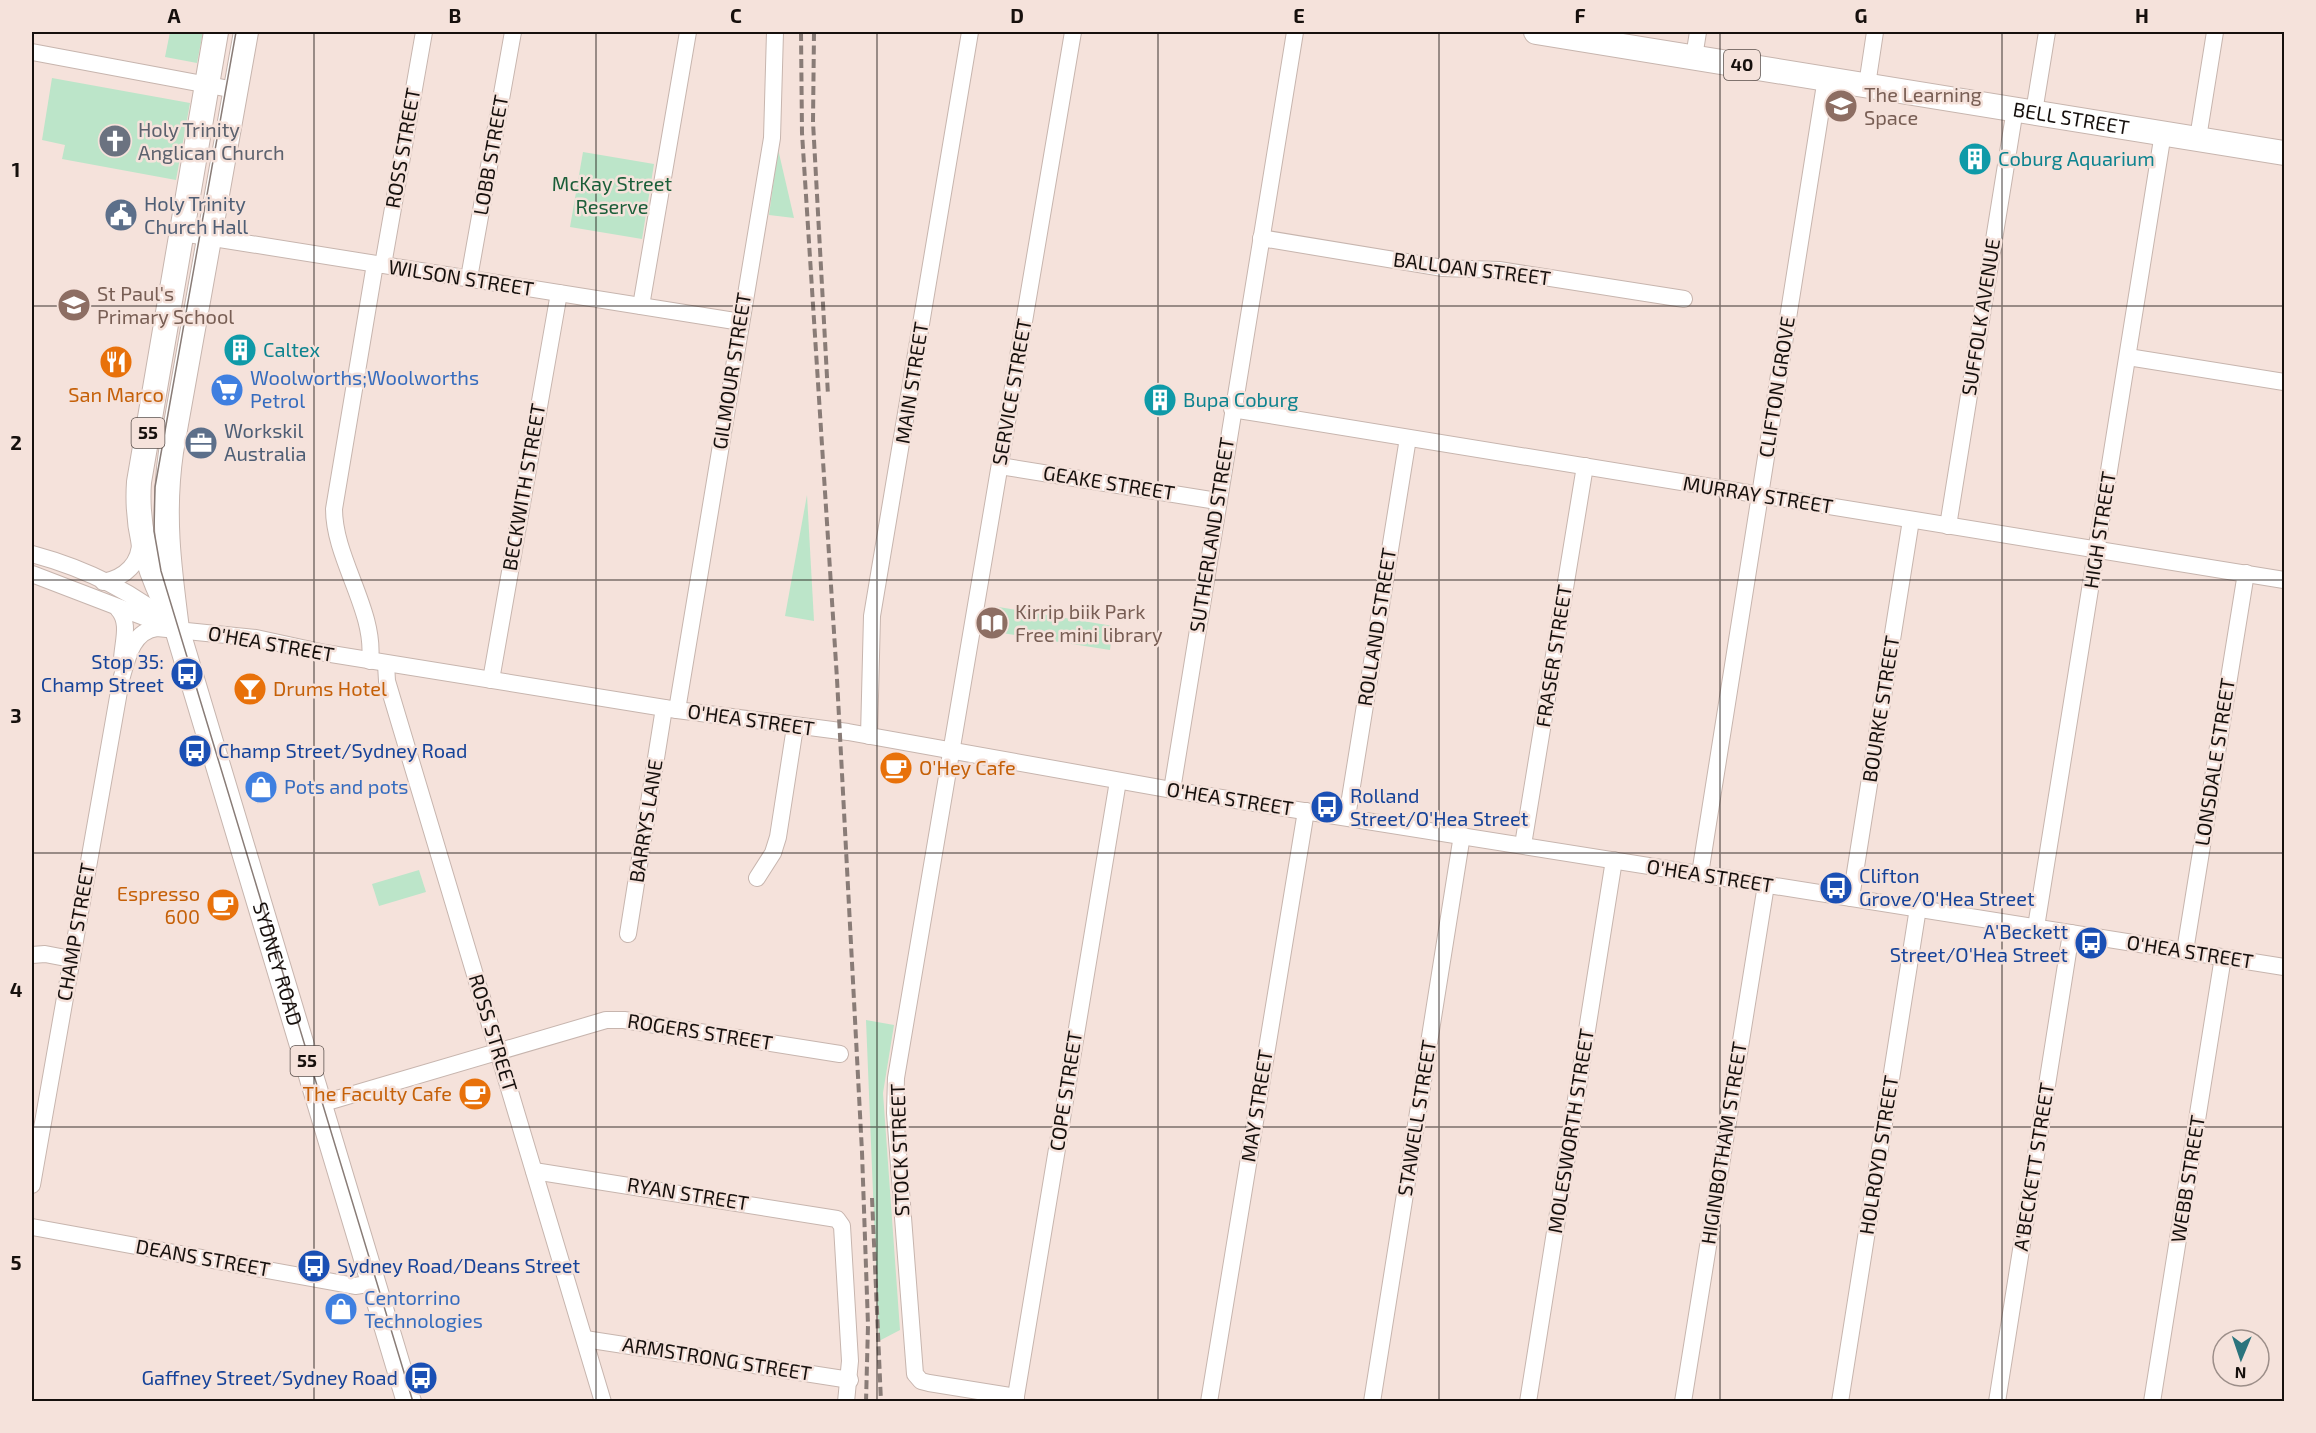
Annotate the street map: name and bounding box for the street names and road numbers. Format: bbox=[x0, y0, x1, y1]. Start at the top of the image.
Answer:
road number: 40 bbox=[1724, 50, 1760, 80]
street label: ROSS STREET bbox=[380, 85, 424, 210]
street label: LOBB STREET bbox=[468, 92, 512, 217]
street label: BELL STREET bbox=[2011, 96, 2131, 139]
street label: SUFFOLK AVENUE bbox=[1956, 236, 2004, 397]
street label: BALLOAN STREET bbox=[1392, 246, 1553, 290]
street label: WILSON STREET bbox=[387, 254, 536, 300]
street label: GILMOUR STREET bbox=[707, 290, 755, 451]
street label: CLIFTON GROVE bbox=[1753, 315, 1799, 459]
street label: SERVICE STREET bbox=[986, 316, 1036, 467]
street label: MAIN STREET bbox=[890, 320, 933, 445]
street label: BECKWITH STREET bbox=[496, 401, 550, 572]
road number: 55 bbox=[132, 418, 164, 448]
street label: SUTHERLAND STREET bbox=[1184, 435, 1238, 634]
street label: GEAKE STREET bbox=[1042, 460, 1177, 504]
street label: HIGH STREET bbox=[2078, 469, 2120, 590]
street label: MURRAY STREET bbox=[1681, 470, 1835, 518]
street label: ROLLAND STREET bbox=[1352, 546, 1400, 708]
street label: FRASER STREET bbox=[1530, 582, 1576, 729]
street label: O'HEA STREET bbox=[206, 620, 337, 666]
street label: BOURKE STREET bbox=[1857, 634, 1904, 784]
street label: LONSDALE STREET bbox=[2189, 676, 2239, 847]
street label: O'HEA STREET bbox=[686, 698, 816, 740]
street label: BARRYS LANE bbox=[623, 758, 667, 884]
street label: O'HEA STREET bbox=[1165, 776, 1295, 820]
street label: O'HEA STREET bbox=[1645, 853, 1775, 897]
street label: CHAMP STREET bbox=[51, 861, 99, 1003]
street label: SYDNEY ROAD bbox=[249, 899, 308, 1028]
street label: O'HEA STREET bbox=[2125, 929, 2255, 973]
street label: ROSS STREET bbox=[465, 971, 523, 1095]
street label: ROGERS STREET bbox=[626, 1008, 775, 1054]
street label: MOLESWORTH STREET bbox=[1542, 1027, 1598, 1235]
street label: COPE STREET bbox=[1044, 1029, 1086, 1153]
street label: STAWELL STREET bbox=[1392, 1038, 1440, 1198]
street label: HIGINBOTHAM STREET bbox=[1695, 1040, 1751, 1246]
road number: 55 bbox=[290, 1046, 324, 1076]
street label: MAY STREET bbox=[1235, 1048, 1277, 1164]
street label: HOLROYD STREET bbox=[1854, 1073, 1902, 1236]
street label: A'BECKETT STREET bbox=[2008, 1081, 2058, 1253]
street label: STOCK STREET bbox=[885, 1083, 913, 1217]
street label: WEBB STREET bbox=[2165, 1113, 2209, 1244]
street label: RYAN STREET bbox=[626, 1172, 751, 1215]
street label: DEANS STREET bbox=[134, 1233, 273, 1281]
street label: ARMSTRONG STREET bbox=[621, 1331, 814, 1385]

